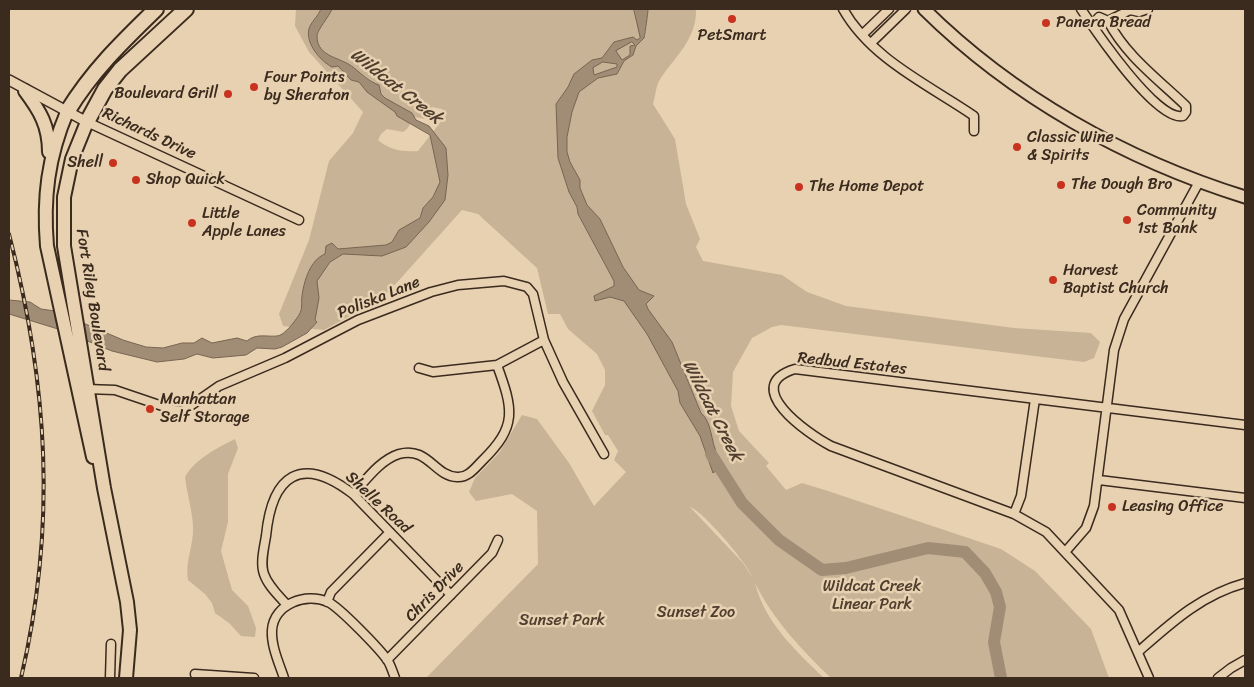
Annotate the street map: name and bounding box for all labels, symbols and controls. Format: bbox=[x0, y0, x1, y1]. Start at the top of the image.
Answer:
marker: PetSmart bbox=[726, 13, 738, 25]
place label: Panera Bread bbox=[1056, 13, 1151, 33]
marker: Panera Bread bbox=[1040, 17, 1052, 29]
place label: PetSmart bbox=[698, 26, 766, 46]
water label: Wildcat Creek bbox=[346, 44, 446, 130]
place label: Four Points by Sheraton bbox=[264, 68, 349, 106]
marker: Four Points by Sheraton bbox=[248, 81, 260, 93]
place label: Boulevard Grill bbox=[114, 84, 218, 104]
marker: Boulevard Grill bbox=[222, 88, 234, 100]
street label: Richards Drive bbox=[99, 104, 199, 164]
place label: Classic Wine & Spirits bbox=[1027, 128, 1114, 166]
marker: Classic Wine & Spirits bbox=[1011, 141, 1023, 153]
place label: Shell bbox=[67, 153, 103, 173]
marker: Shell bbox=[107, 157, 119, 169]
place label: Shop Quick bbox=[146, 170, 225, 190]
marker: Shop Quick bbox=[130, 174, 142, 186]
place label: The Dough Bro bbox=[1071, 175, 1172, 195]
place label: The Home Depot bbox=[809, 177, 924, 197]
marker: The Dough Bro bbox=[1055, 179, 1067, 191]
marker: The Home Depot bbox=[793, 181, 805, 193]
place label: Community 1st Bank bbox=[1137, 201, 1217, 239]
place label: Little Apple Lanes bbox=[202, 204, 286, 242]
marker: Community 1st Bank bbox=[1121, 214, 1133, 226]
marker: Little Apple Lanes bbox=[186, 217, 198, 229]
street label: Fort Riley Boulevard bbox=[71, 228, 113, 372]
place label: Harvest Baptist Church bbox=[1063, 261, 1169, 299]
street label: Poliska Lane bbox=[335, 273, 423, 323]
marker: Harvest Baptist Church bbox=[1047, 274, 1059, 286]
street label: Redbud Estates bbox=[797, 349, 907, 379]
water label: Wildcat Creek bbox=[677, 357, 747, 465]
place label: Manhattan Self Storage bbox=[160, 390, 249, 428]
marker: Manhattan Self Storage bbox=[144, 403, 156, 415]
street label: Shelle Road bbox=[341, 468, 415, 538]
place label: Leasing Office bbox=[1122, 497, 1223, 517]
marker: Leasing Office bbox=[1106, 501, 1118, 513]
street label: Chris Drive bbox=[402, 558, 468, 626]
park label: Wildcat Creek Linear Park bbox=[823, 577, 921, 615]
park label: Sunset Zoo bbox=[657, 603, 735, 623]
park label: Sunset Park bbox=[519, 611, 605, 631]

